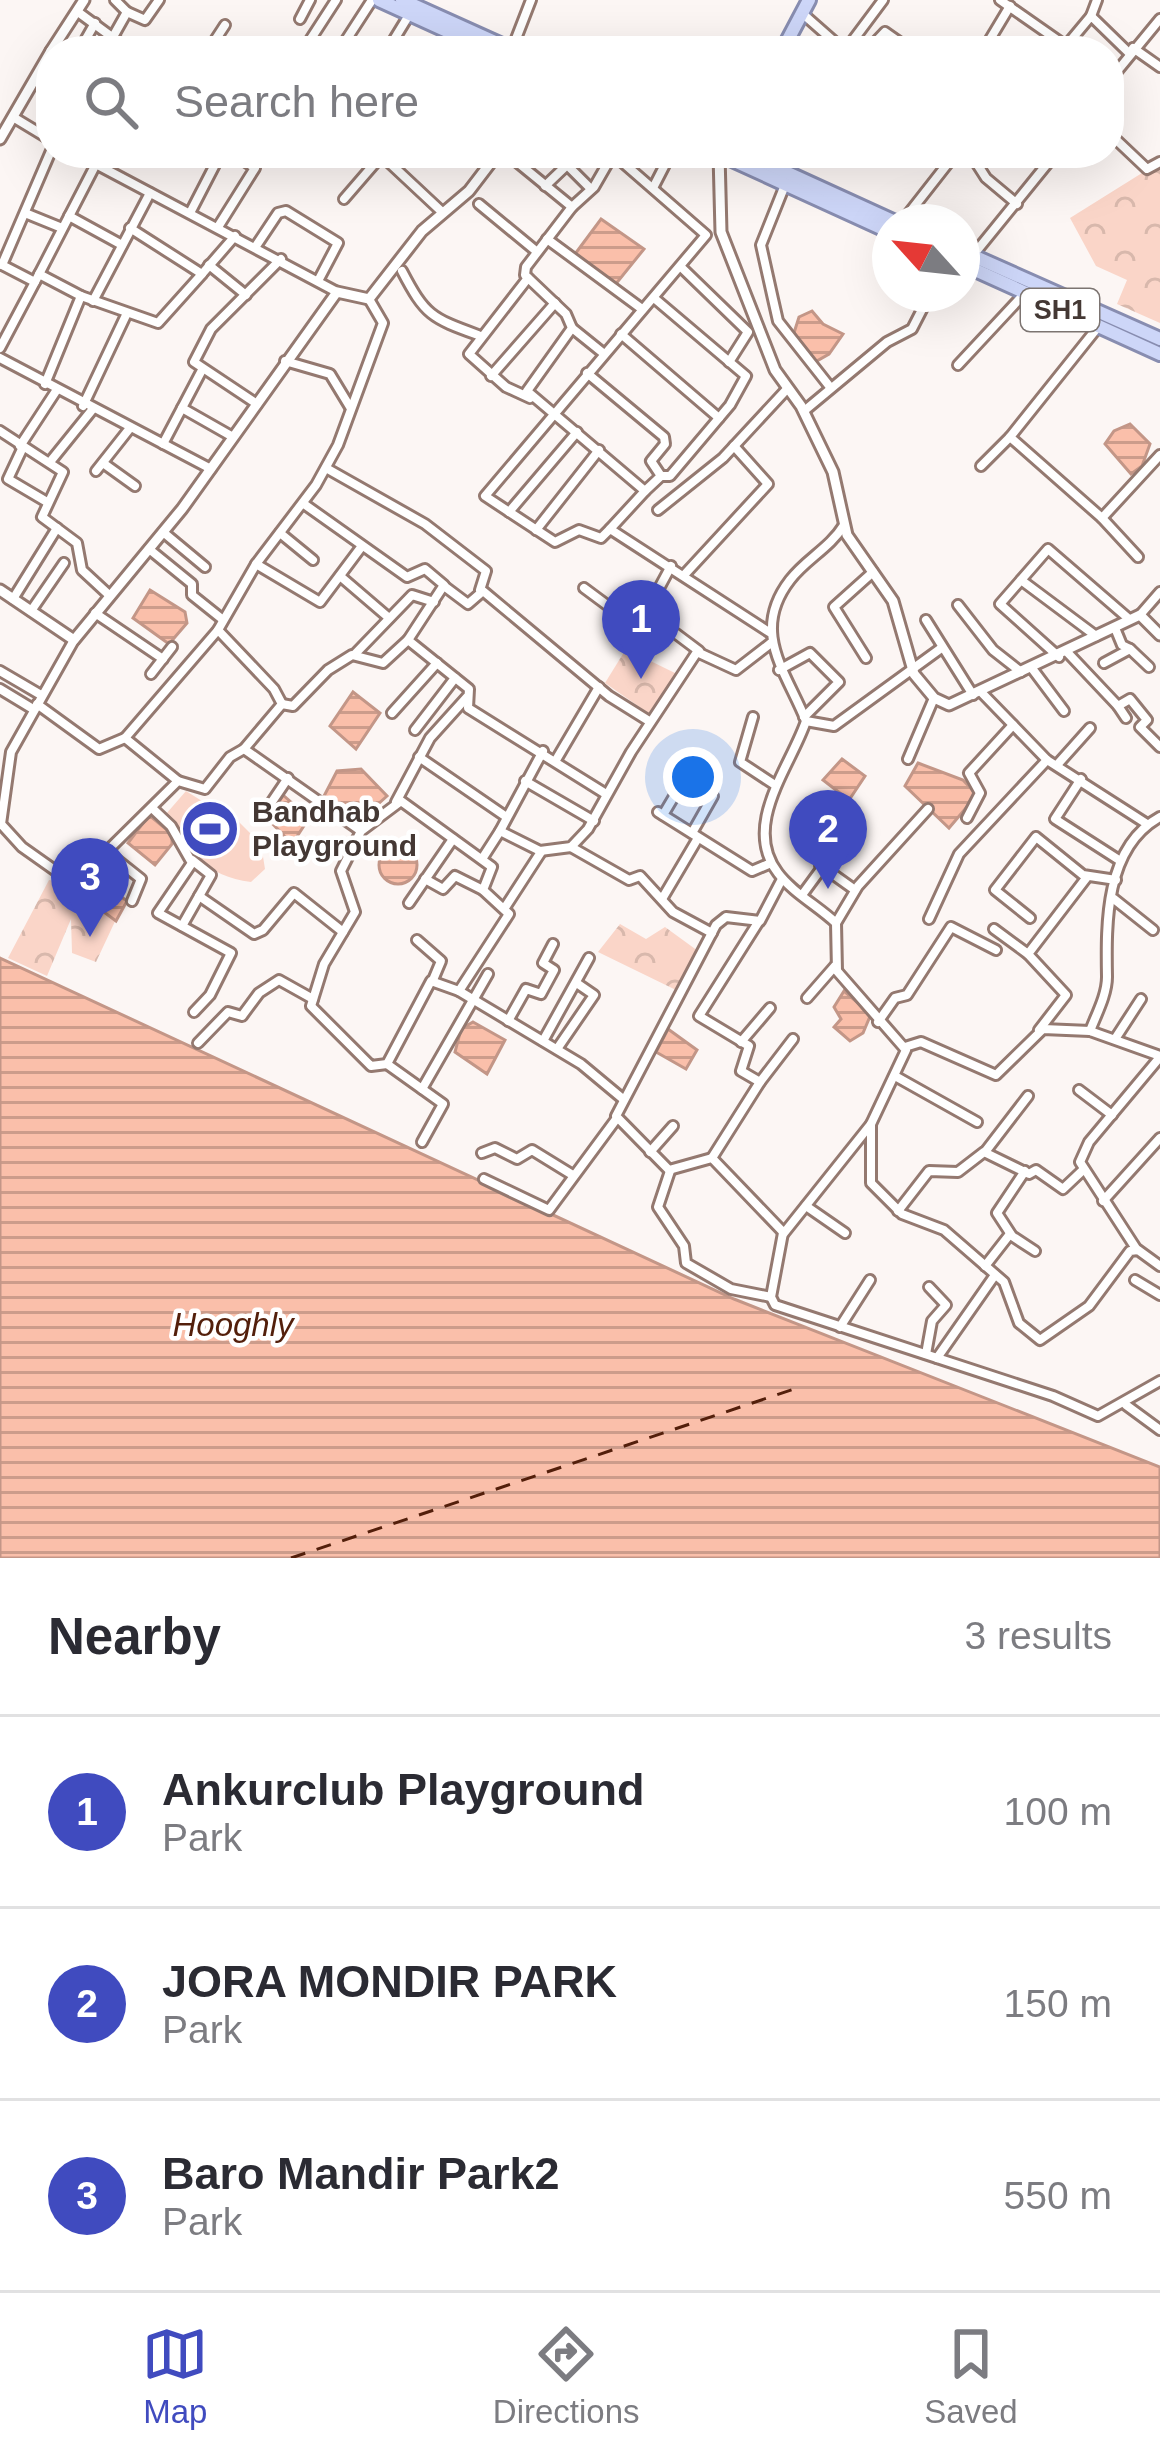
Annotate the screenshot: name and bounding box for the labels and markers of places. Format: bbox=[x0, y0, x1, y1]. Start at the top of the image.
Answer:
pin: 1 bbox=[602, 580, 680, 679]
pin: 2 bbox=[789, 790, 867, 889]
place label: Bandhab Playground bbox=[252, 795, 417, 862]
sports icon: Bandhab Playground bbox=[179, 798, 241, 860]
pin: 3 bbox=[51, 838, 129, 937]

